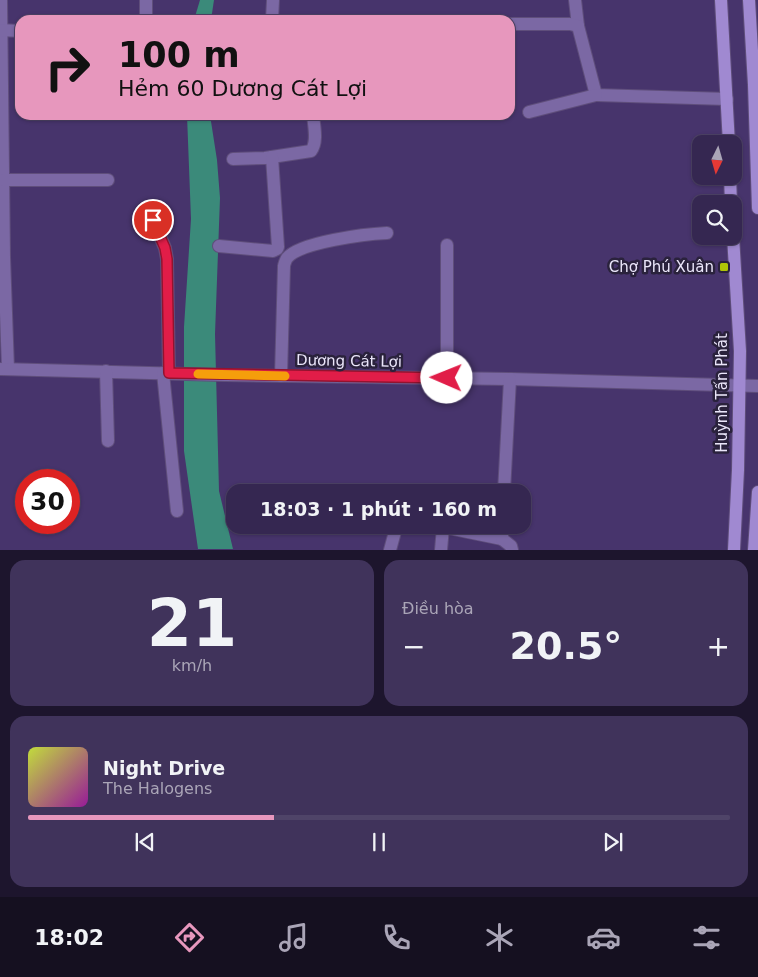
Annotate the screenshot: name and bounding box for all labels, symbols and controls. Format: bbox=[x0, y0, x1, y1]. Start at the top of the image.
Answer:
icon: right bbox=[35, 35, 100, 100]
text: 100 m bbox=[118, 35, 240, 75]
text: Hẻm 60 Dương Cát Lợi bbox=[118, 76, 367, 101]
north arrow bbox=[692, 135, 742, 185]
map controls bbox=[692, 135, 742, 245]
button: search bbox=[692, 195, 742, 245]
pin bbox=[132, 199, 174, 241]
icon: arrive bbox=[139, 206, 167, 234]
place label: Chợ Phú Xuân bbox=[609, 258, 714, 276]
marker: Chợ Phú Xuân bbox=[718, 261, 730, 273]
street label: Huỳnh Tấn Phát bbox=[713, 333, 731, 453]
street label: Dương Cát Lợi bbox=[296, 351, 402, 371]
position arrow bbox=[420, 351, 472, 403]
speed limit sign: 30 bbox=[15, 469, 80, 534]
text: 18:03 · 1 phút · 160 m bbox=[260, 498, 497, 520]
text: 21 bbox=[147, 586, 237, 661]
text: Điều hòa bbox=[402, 599, 474, 618]
text: 20.5° bbox=[510, 624, 622, 668]
text: − bbox=[402, 630, 425, 663]
text: + bbox=[707, 630, 730, 663]
text: km/h bbox=[172, 656, 212, 675]
text: Night Drive bbox=[103, 757, 225, 779]
text: The Halogens bbox=[103, 779, 212, 798]
icon: previous bbox=[131, 828, 159, 856]
icon: pause bbox=[365, 828, 393, 856]
icon: next bbox=[599, 828, 627, 856]
icon: directions bbox=[172, 920, 207, 955]
icon: music bbox=[276, 920, 311, 955]
icon: phone bbox=[379, 920, 414, 955]
icon: climate bbox=[482, 920, 517, 955]
icon: car bbox=[586, 920, 621, 955]
icon: filters bbox=[689, 920, 724, 955]
text: 18:02 bbox=[34, 925, 104, 950]

